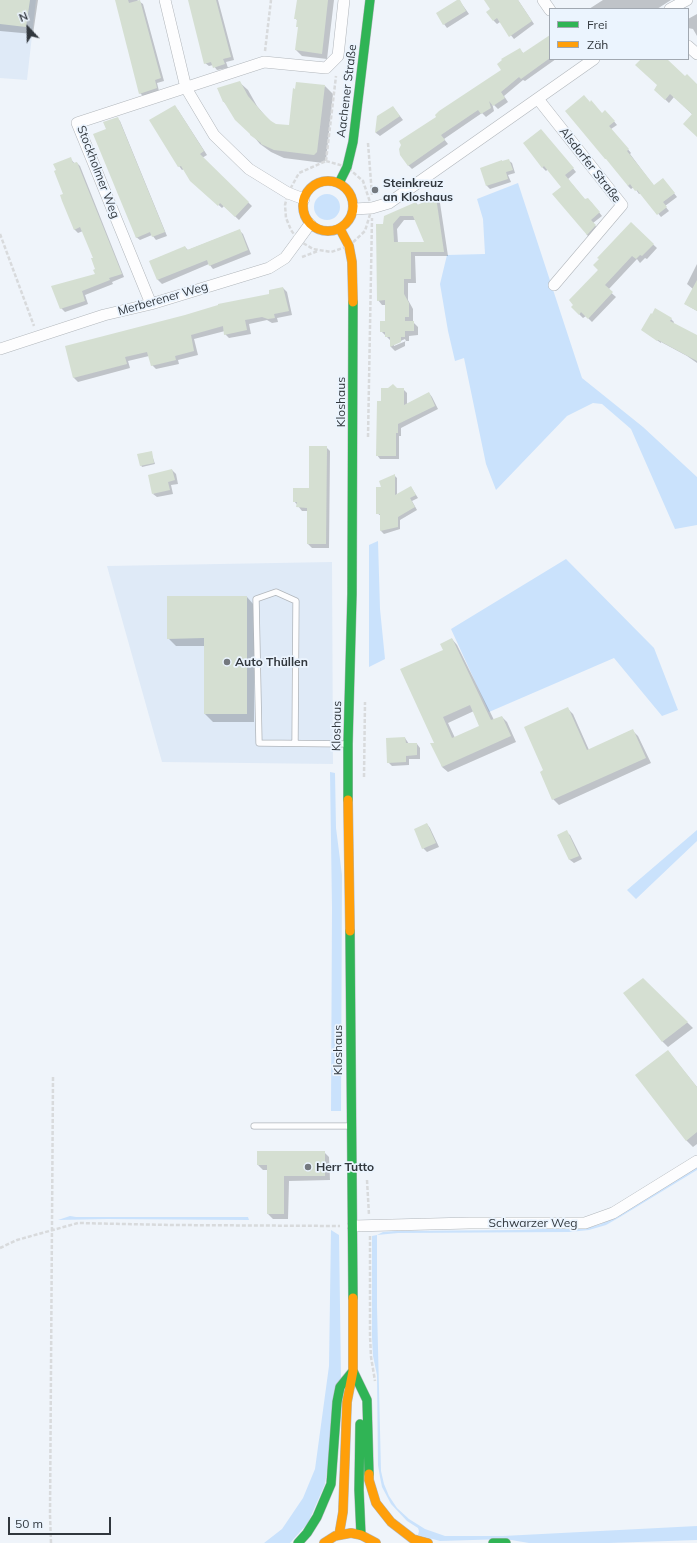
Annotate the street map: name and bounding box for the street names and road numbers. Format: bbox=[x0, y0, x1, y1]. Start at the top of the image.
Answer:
street label: Aachener Straße bbox=[334, 44, 360, 138]
street label: Stockholmer Weg bbox=[74, 124, 122, 220]
street label: Alsdorfer Straße bbox=[556, 124, 624, 206]
street label: Merberener Weg bbox=[116, 279, 210, 319]
street label: Kloshaus bbox=[334, 377, 348, 427]
street label: Kloshaus bbox=[329, 701, 345, 751]
street label: Kloshaus bbox=[331, 1025, 345, 1075]
street label: Schwarzer Weg bbox=[489, 1216, 577, 1230]

